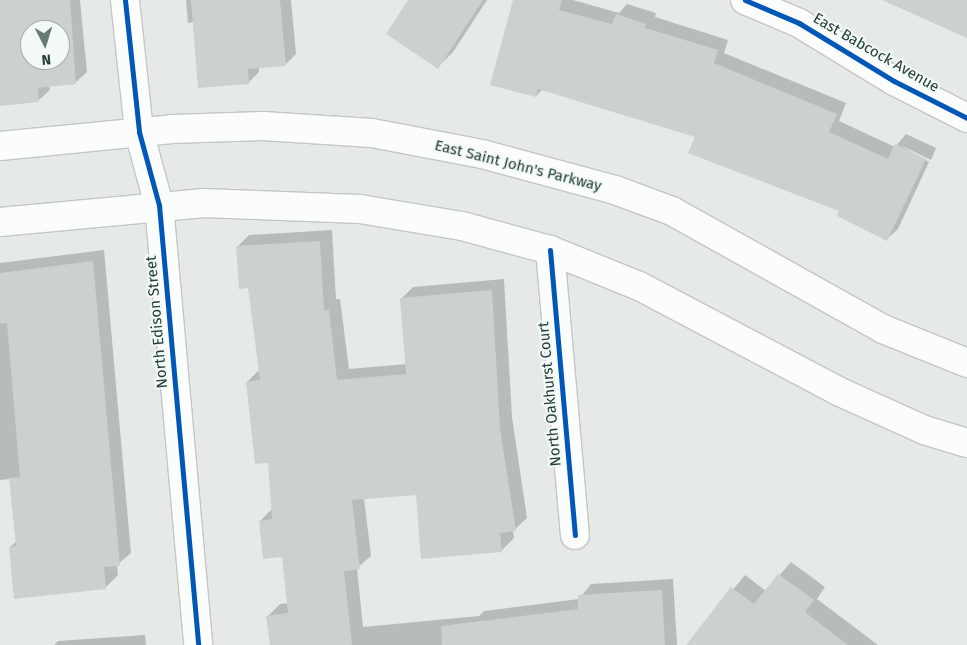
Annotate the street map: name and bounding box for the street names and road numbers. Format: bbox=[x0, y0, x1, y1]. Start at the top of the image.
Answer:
street label: East Babcock Avenue bbox=[810, 10, 942, 96]
street label: East Saint John's Parkway bbox=[433, 137, 603, 195]
street label: North Edison Street bbox=[142, 255, 172, 389]
street label: North Oakhurst Court bbox=[535, 321, 565, 467]

